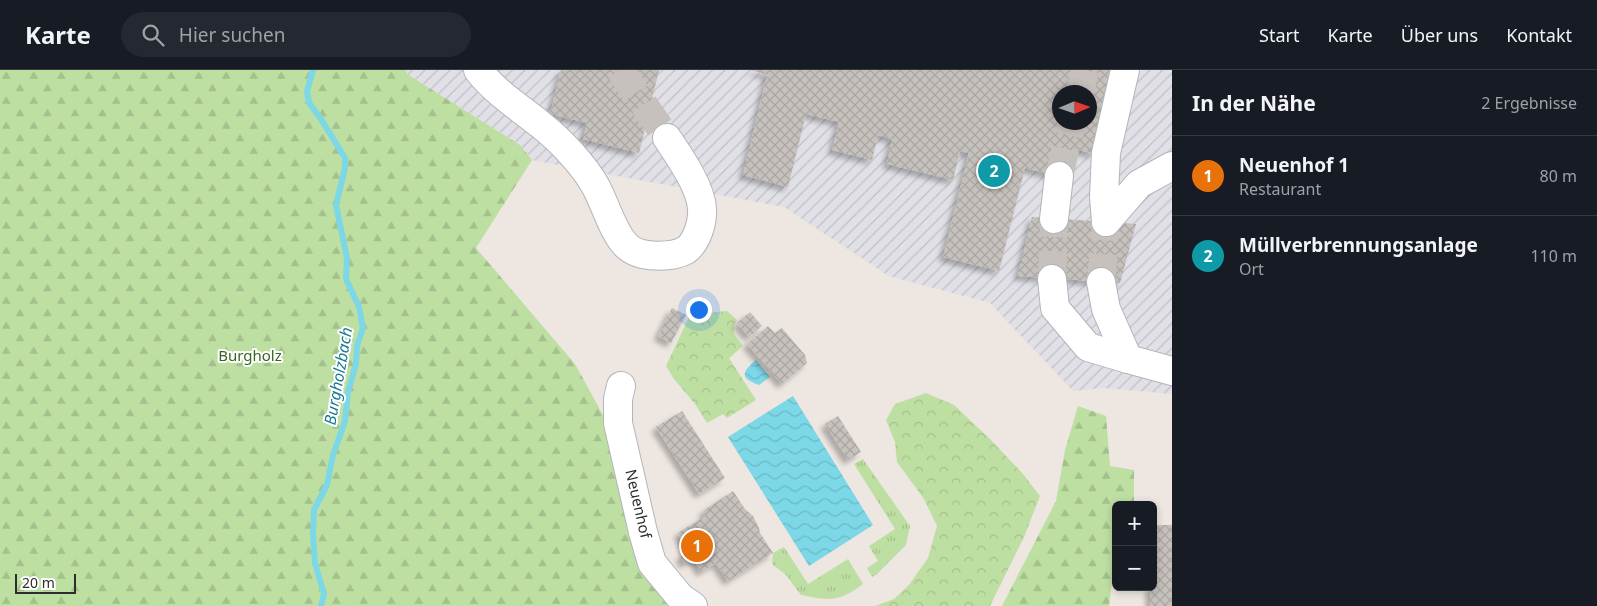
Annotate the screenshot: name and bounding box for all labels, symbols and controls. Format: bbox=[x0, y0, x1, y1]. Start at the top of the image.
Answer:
search box bbox=[121, 12, 471, 57]
text: Karte bbox=[25, 18, 91, 51]
icon: search bbox=[139, 21, 167, 49]
text: Hier suchen bbox=[179, 22, 285, 48]
text: Start bbox=[1259, 23, 1299, 47]
text: Karte bbox=[1327, 23, 1373, 47]
text: Über uns bbox=[1401, 23, 1478, 47]
text: Kontakt bbox=[1506, 23, 1572, 47]
north arrow bbox=[1052, 85, 1097, 130]
text: In der Nähe bbox=[1192, 89, 1316, 117]
text: 2 Ergebnisse bbox=[1481, 92, 1577, 114]
pin: 2 bbox=[978, 152, 1010, 190]
text: Neuenhof 1 bbox=[1239, 152, 1349, 178]
text: 1 bbox=[1203, 165, 1213, 187]
text: 80 m bbox=[1540, 165, 1577, 187]
text: Restaurant bbox=[1239, 178, 1321, 200]
text: Müllverbrennungsanlage bbox=[1239, 232, 1478, 258]
text: 2 bbox=[1203, 245, 1213, 267]
text: 110 m bbox=[1530, 245, 1577, 267]
text: Ort bbox=[1239, 258, 1264, 280]
your location bbox=[686, 297, 712, 323]
water label: Burgholzbach bbox=[319, 325, 357, 427]
park label: Burgholz bbox=[218, 345, 282, 365]
street label: Neuenhof bbox=[621, 467, 657, 541]
map controls bbox=[1112, 501, 1157, 591]
button: + bbox=[1112, 501, 1157, 546]
pin: 1 bbox=[681, 527, 713, 565]
button: − bbox=[1112, 546, 1157, 591]
scale bar bbox=[15, 571, 76, 594]
text: 20 m bbox=[22, 573, 55, 592]

